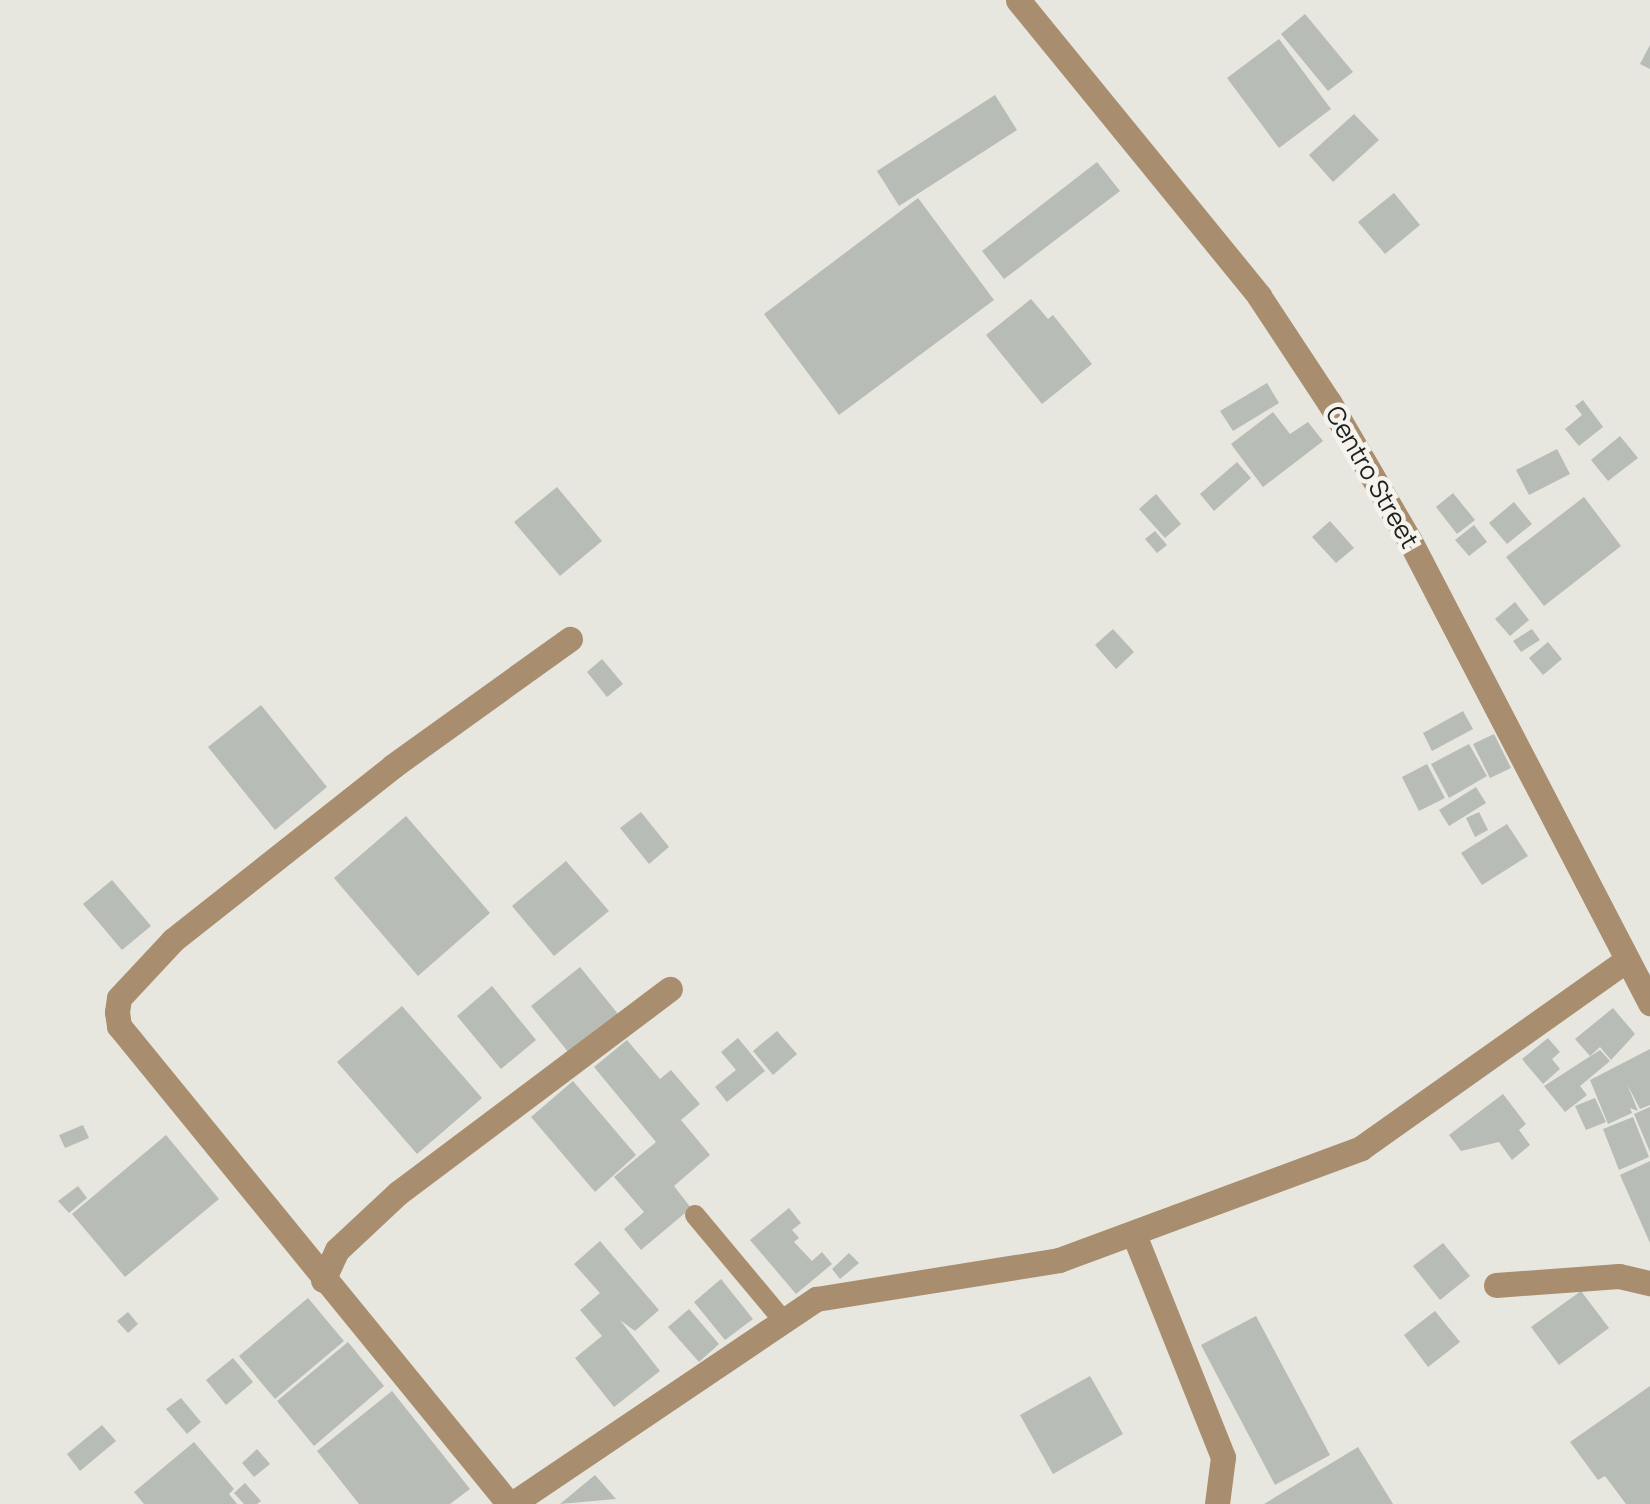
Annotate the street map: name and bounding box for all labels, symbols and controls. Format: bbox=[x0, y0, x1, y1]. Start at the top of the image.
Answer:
street label: Centro Street bbox=[1319, 401, 1425, 553]

